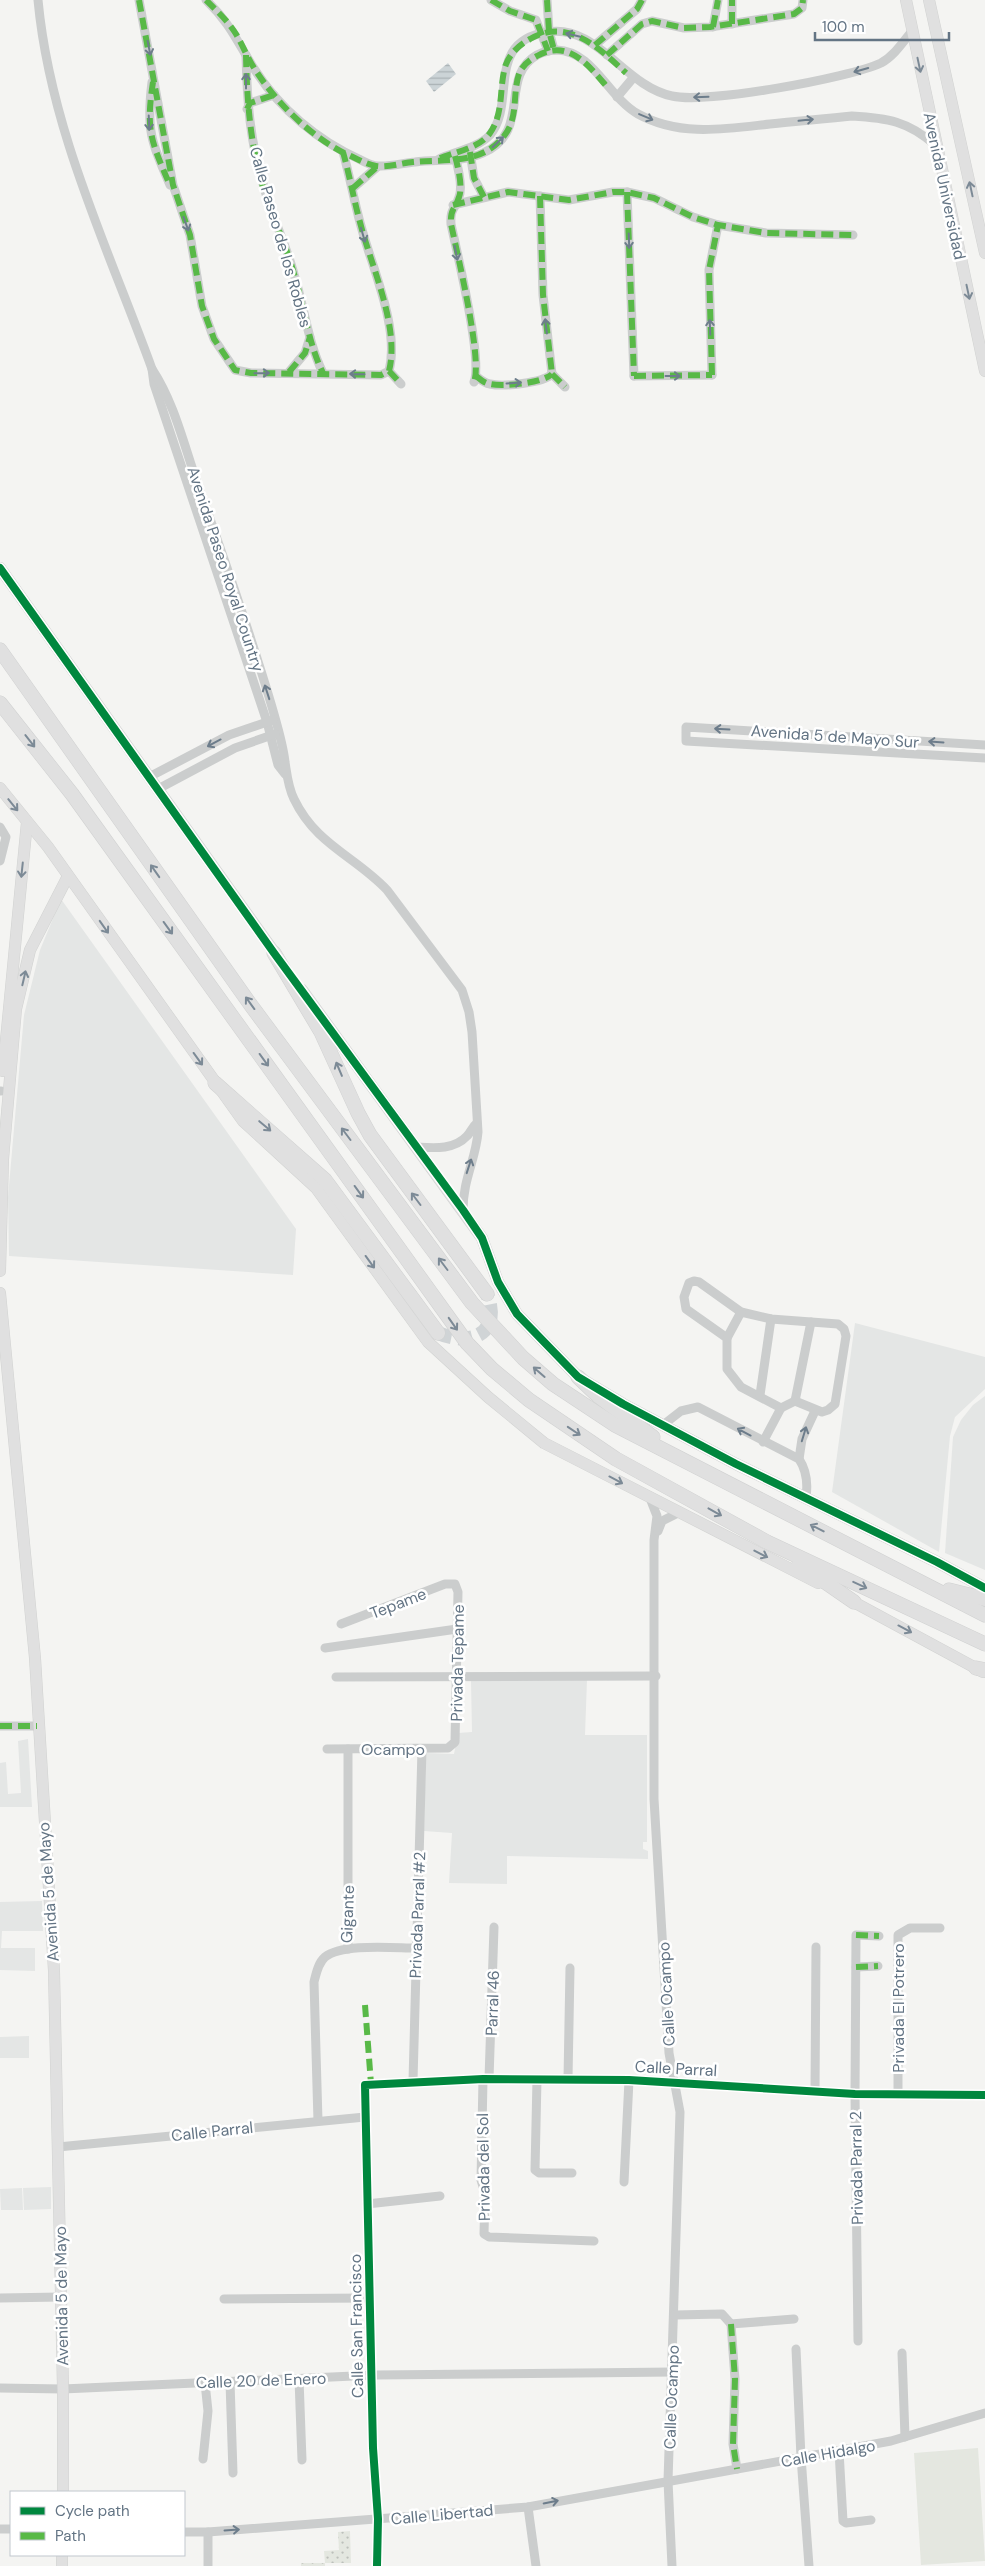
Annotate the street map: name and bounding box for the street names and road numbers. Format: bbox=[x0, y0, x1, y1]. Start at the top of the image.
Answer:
street label: Avenida Universidad bbox=[919, 110, 970, 262]
street label: Calle Paseo de los Robles bbox=[245, 144, 316, 330]
street label: Avenida Paseo Royal Country bbox=[182, 464, 269, 675]
street label: Avenida 5 de Mayo Sur bbox=[750, 720, 920, 753]
street label: Tepame bbox=[367, 1583, 429, 1624]
street label: Privada Tepame bbox=[446, 1604, 469, 1722]
street label: Ocampo bbox=[361, 1739, 425, 1760]
street label: Avenida 5 de Mayo bbox=[33, 1821, 64, 1962]
street label: Privada Parral #2 bbox=[405, 1851, 430, 1979]
street label: Gigante bbox=[336, 1885, 359, 1943]
street label: Calle Ocampo bbox=[653, 1941, 680, 2047]
street label: Privada El Potrero bbox=[888, 1943, 909, 2073]
street label: Parral 46 bbox=[481, 1970, 504, 2036]
street label: Calle Parral bbox=[634, 2056, 718, 2081]
street label: Privada Parral 2 bbox=[845, 2111, 868, 2225]
street label: Privada del Sol bbox=[472, 2113, 495, 2221]
street label: Calle Parral bbox=[170, 2117, 254, 2146]
street label: Avenida 5 de Mayo bbox=[50, 2226, 73, 2366]
street label: Calle San Francisco bbox=[345, 2254, 368, 2398]
street label: Calle Ocampo bbox=[659, 2344, 684, 2450]
street label: Calle 20 de Enero bbox=[195, 2368, 327, 2393]
street label: Calle Hidalgo bbox=[779, 2435, 877, 2472]
street label: Calle Libertad bbox=[390, 2500, 494, 2529]

